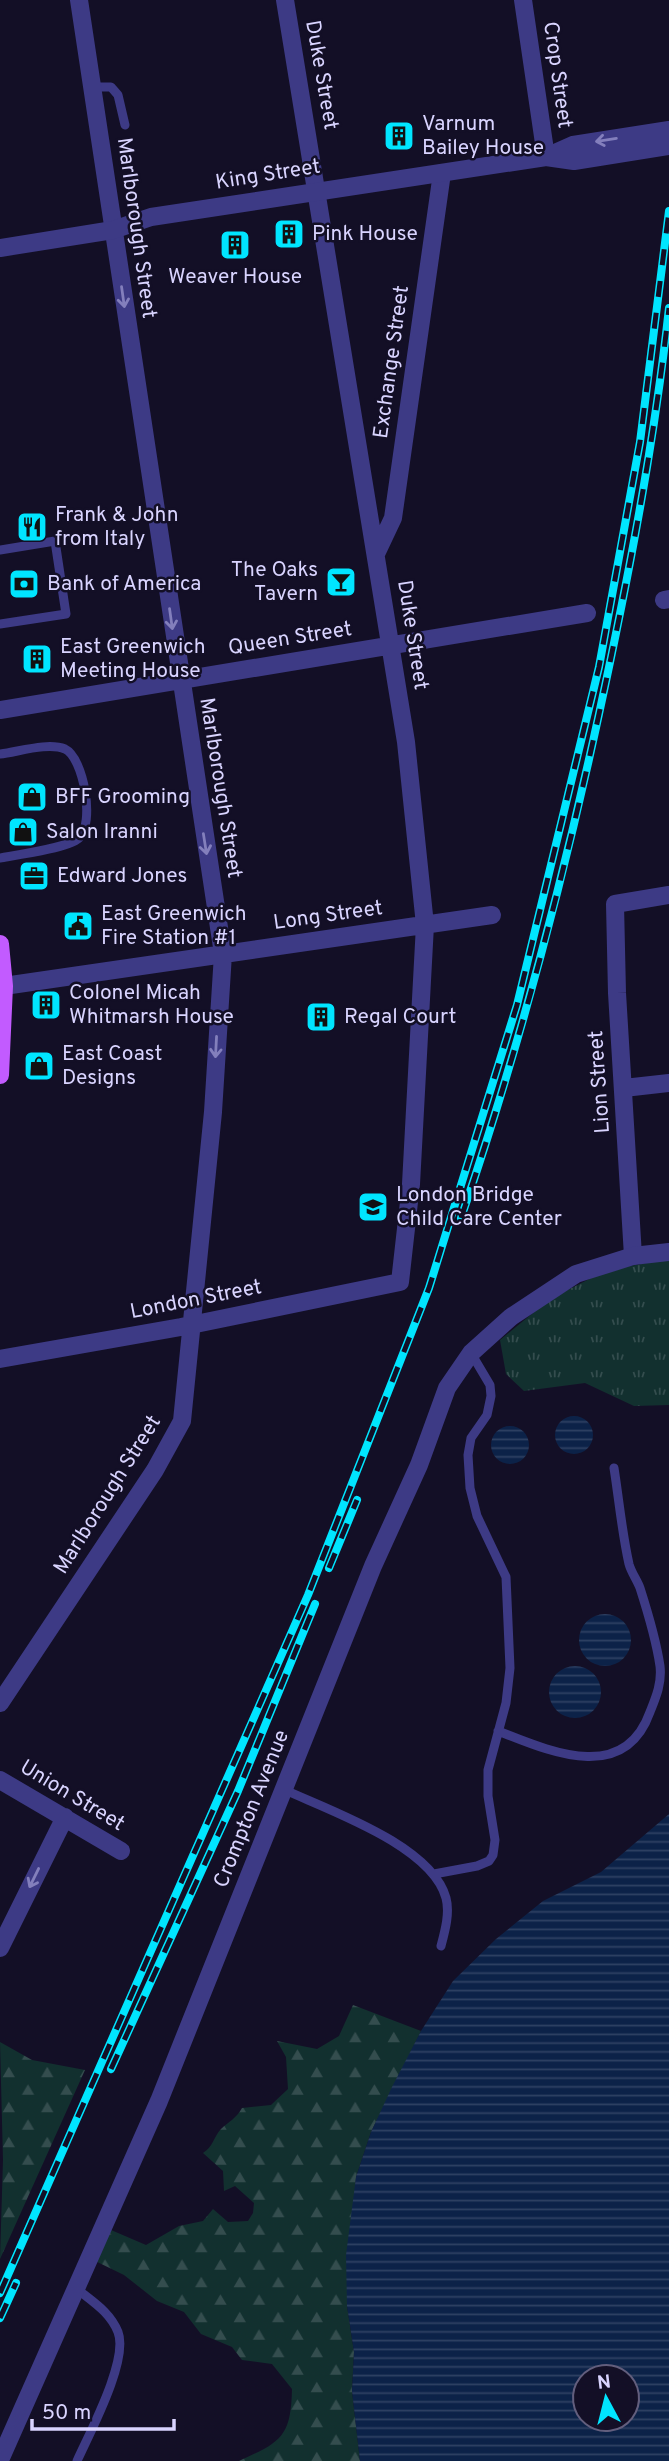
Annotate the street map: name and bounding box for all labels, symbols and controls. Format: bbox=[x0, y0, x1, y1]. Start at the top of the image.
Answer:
street label: Duke Street bbox=[298, 18, 344, 132]
street label: Crop Street bbox=[536, 20, 578, 130]
place label: Varnum Bailey House bbox=[422, 111, 544, 162]
building icon: Varnum Bailey House bbox=[382, 119, 416, 153]
one-way arrow bbox=[595, 134, 618, 147]
street label: Marlborough Street bbox=[110, 136, 162, 320]
street label: King Street bbox=[214, 153, 322, 197]
building icon: Pink House bbox=[272, 217, 306, 251]
place label: Pink House bbox=[312, 221, 418, 248]
building icon: Weaver House bbox=[218, 228, 252, 262]
place label: Weaver House bbox=[168, 264, 302, 291]
street label: Exchange Street bbox=[368, 284, 416, 440]
one-way arrow bbox=[117, 285, 130, 308]
place label: Frank & John from Italy bbox=[55, 502, 178, 553]
restaurant icon: Frank & John from Italy bbox=[15, 510, 49, 544]
place label: The Oaks Tavern bbox=[231, 557, 318, 608]
bar icon: The Oaks Tavern bbox=[324, 565, 358, 599]
bank icon: Bank of America bbox=[7, 567, 41, 601]
place label: Bank of America bbox=[47, 571, 201, 598]
street label: Duke Street bbox=[390, 578, 434, 692]
one-way arrow bbox=[164, 607, 177, 630]
street label: Queen Street bbox=[226, 616, 354, 662]
place label: East Greenwich Meeting House bbox=[60, 634, 206, 685]
building icon: East Greenwich Meeting House bbox=[20, 642, 54, 676]
street label: Marlborough Street bbox=[192, 696, 248, 880]
shop icon: BFF Grooming bbox=[15, 780, 49, 814]
place label: BFF Grooming bbox=[55, 784, 190, 811]
shop icon: Salon Iranni bbox=[6, 815, 40, 849]
place label: Salon Iranni bbox=[46, 819, 158, 846]
one-way arrow bbox=[199, 832, 212, 855]
office icon: Edward Jones bbox=[17, 859, 51, 893]
place label: Edward Jones bbox=[57, 863, 187, 890]
street label: Long Street bbox=[272, 895, 384, 937]
place label: East Greenwich Fire Station #1 bbox=[101, 901, 247, 952]
public building icon: East Greenwich Fire Station #1 bbox=[61, 909, 95, 943]
place label: Colonel Micah Whitmarsh House bbox=[69, 980, 234, 1031]
building icon: Colonel Micah Whitmarsh House bbox=[29, 988, 63, 1022]
building icon: Regal Court bbox=[304, 1000, 338, 1034]
place label: Regal Court bbox=[344, 1004, 456, 1031]
street label: Lion Street bbox=[583, 1030, 617, 1134]
one-way arrow bbox=[210, 1035, 223, 1058]
place label: East Coast Designs bbox=[62, 1041, 162, 1092]
shop icon: East Coast Designs bbox=[22, 1049, 56, 1083]
place label: London Bridge Child Care Center bbox=[396, 1182, 562, 1233]
school or university icon: London Bridge Child Care Center bbox=[356, 1190, 390, 1224]
street label: London Street bbox=[128, 1274, 264, 1326]
street label: Marlborough Street bbox=[48, 1411, 168, 1579]
street label: Crompton Avenue bbox=[208, 1726, 296, 1892]
street label: Union Street bbox=[15, 1754, 129, 1838]
one-way arrow bbox=[27, 1867, 40, 1888]
north arrow bbox=[571, 2363, 641, 2433]
text: N bbox=[596, 2370, 612, 2396]
scale bar bbox=[32, 2388, 173, 2432]
text: 50 m bbox=[42, 2400, 91, 2427]

